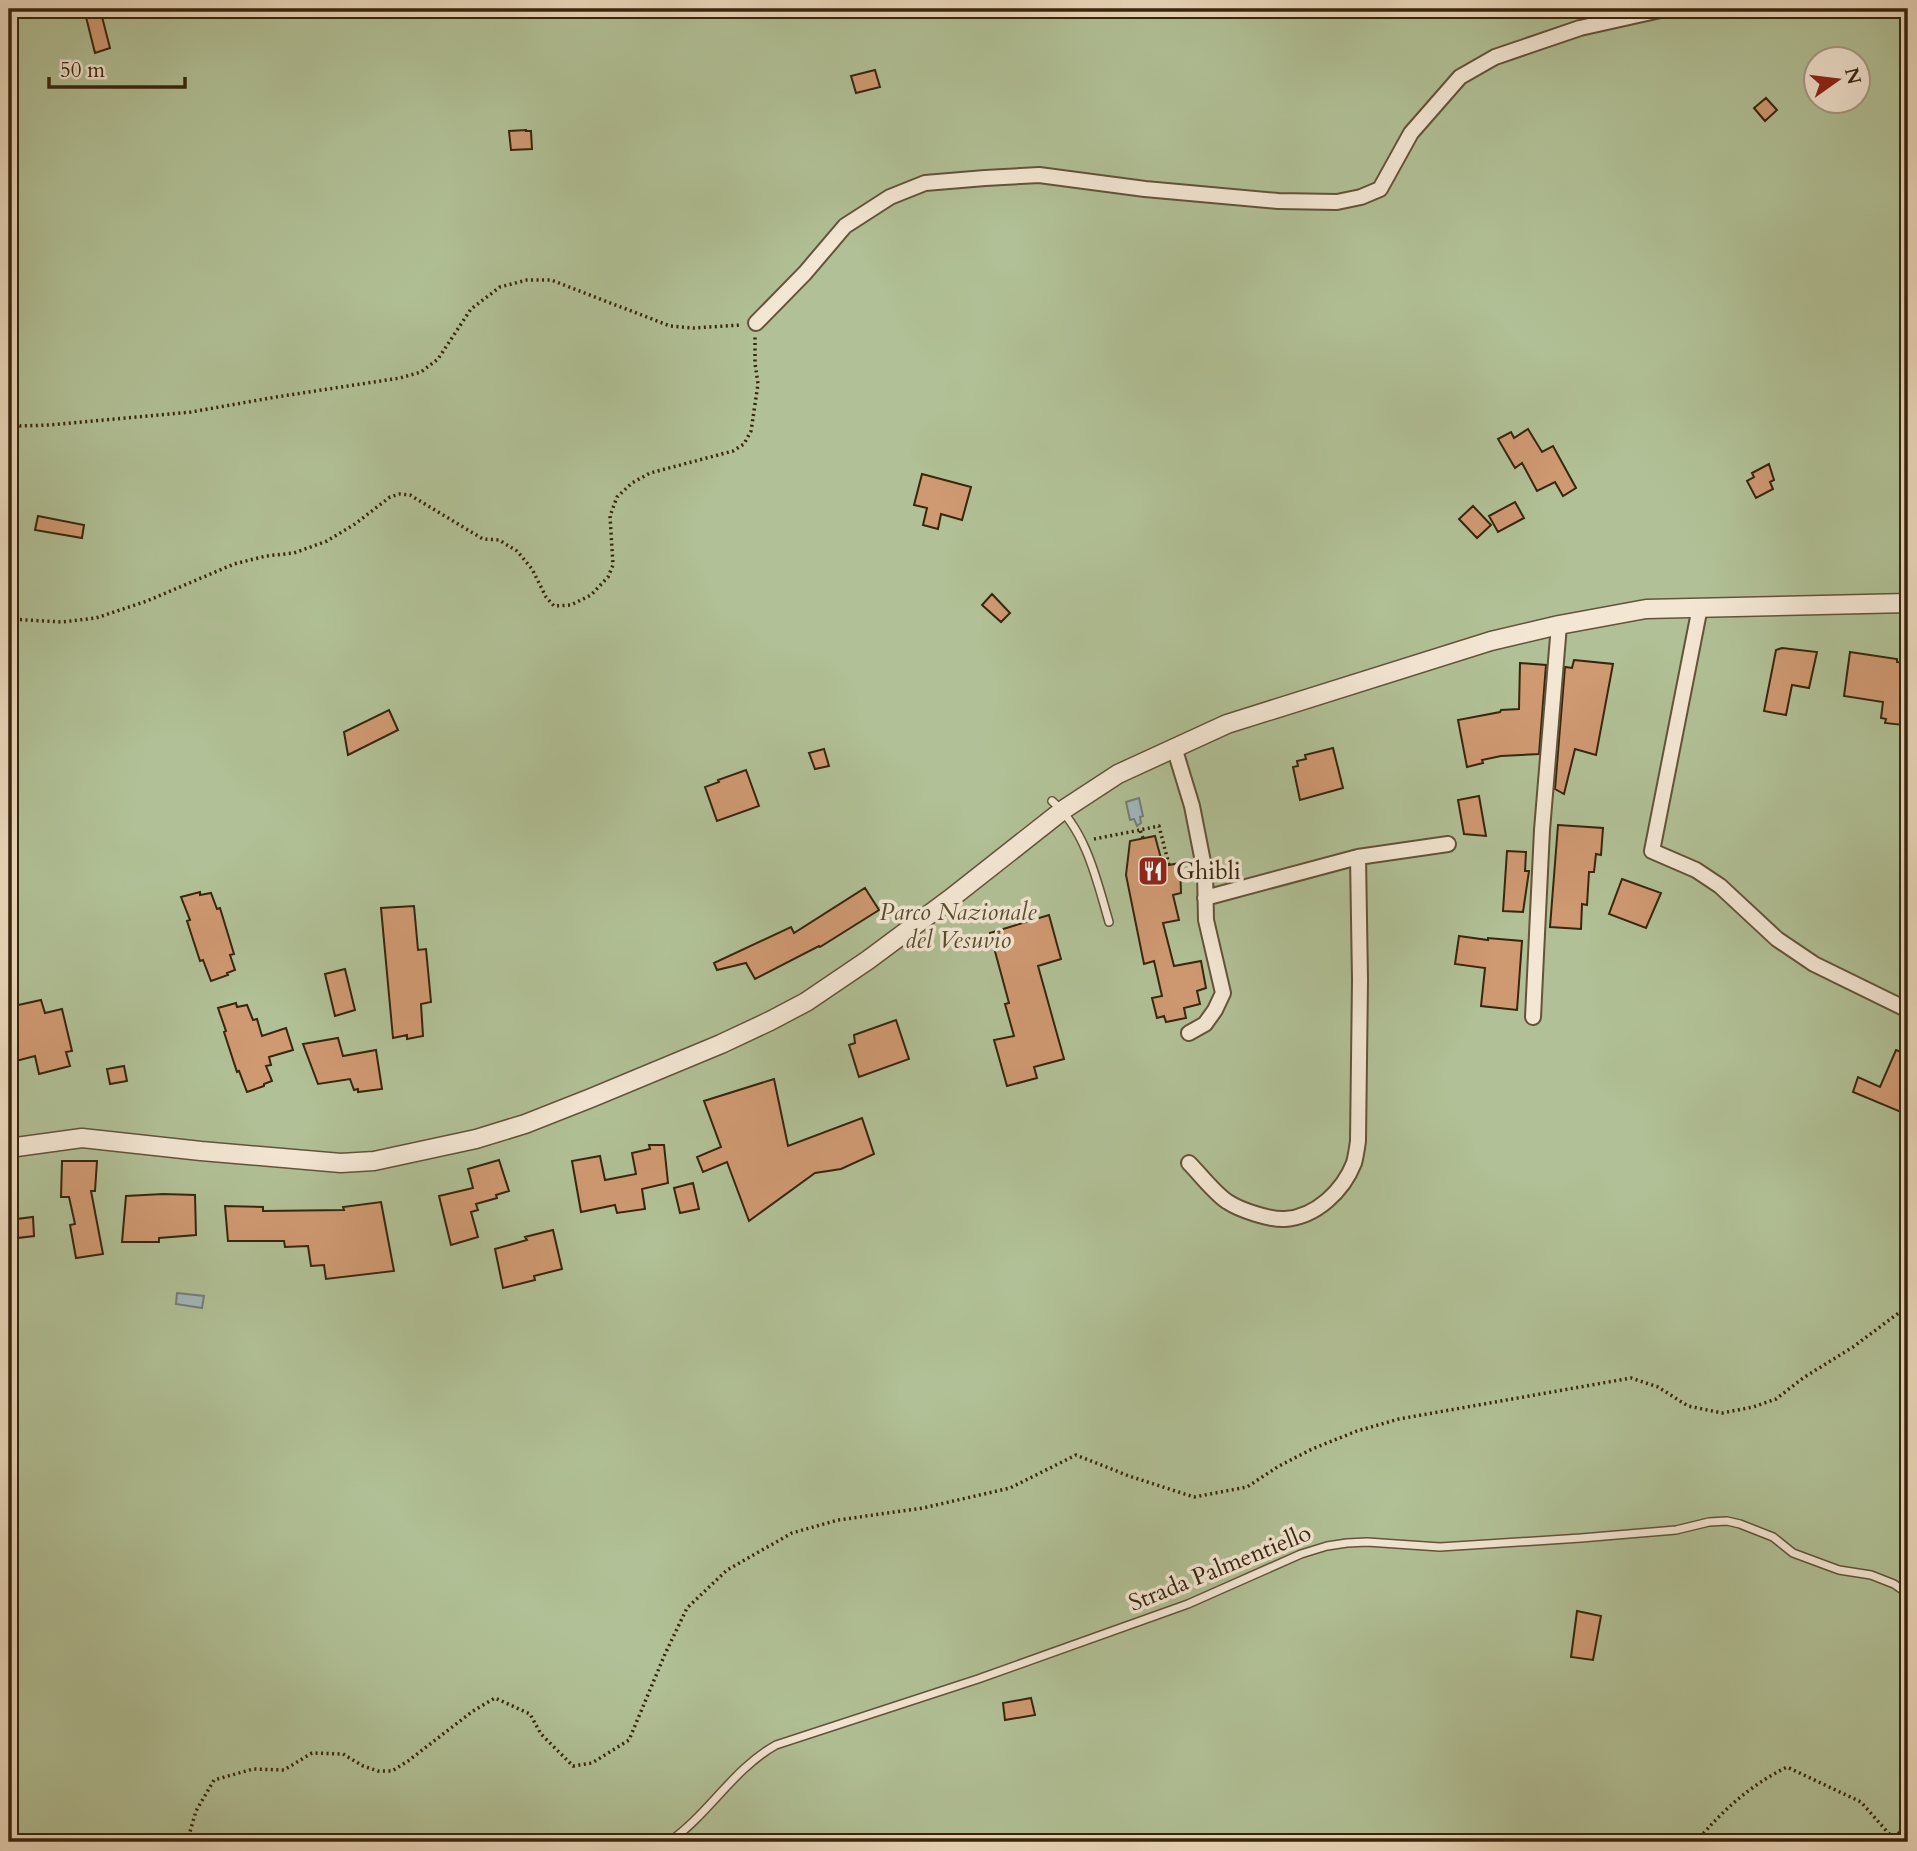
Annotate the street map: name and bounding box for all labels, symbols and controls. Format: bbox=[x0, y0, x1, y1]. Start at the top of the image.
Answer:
scale bar bbox=[49, 46, 186, 90]
north arrow bbox=[1801, 46, 1871, 116]
text: 50 m bbox=[60, 56, 105, 85]
text: N bbox=[1838, 65, 1867, 88]
restaurant icon: Ghibli bbox=[1136, 854, 1170, 888]
place label: Ghibli bbox=[1176, 855, 1241, 888]
park label: Parco Nazionale del Vesuvio bbox=[879, 896, 1037, 957]
street label: Strada Palmentiello bbox=[1124, 1516, 1316, 1620]

